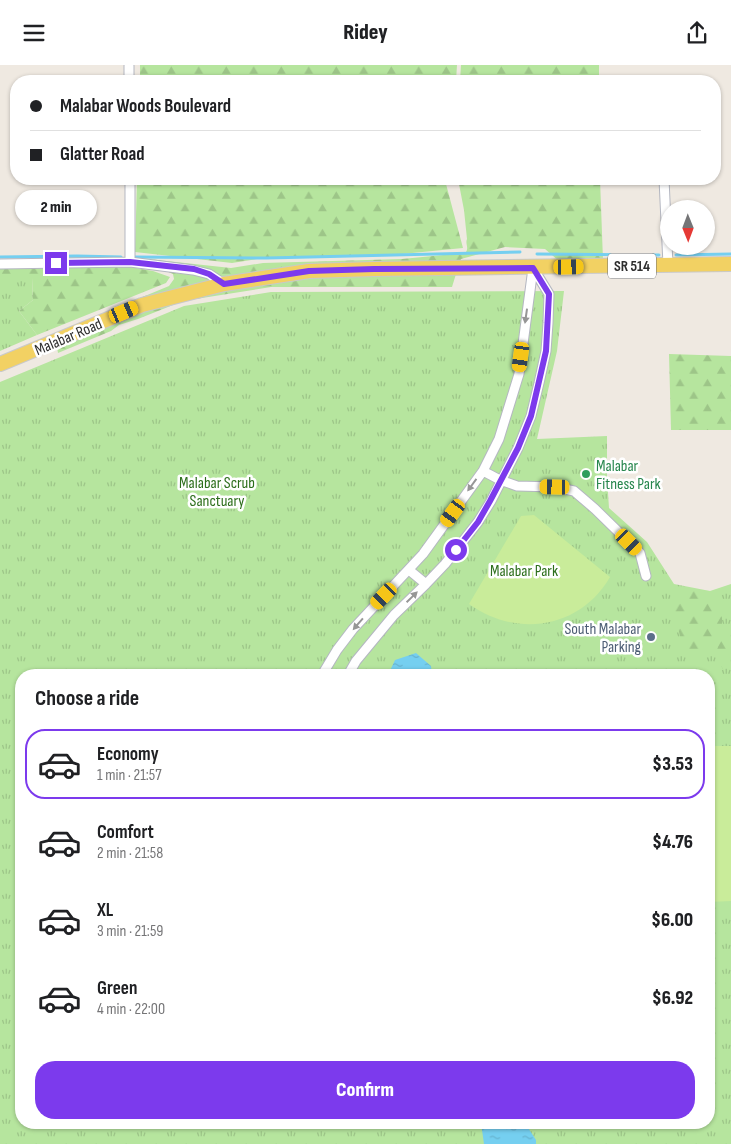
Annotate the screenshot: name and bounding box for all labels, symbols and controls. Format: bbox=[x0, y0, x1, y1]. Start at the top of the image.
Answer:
icon: menu bbox=[20, 19, 48, 47]
text: Ridey bbox=[343, 19, 388, 46]
icon: share bbox=[683, 19, 711, 47]
text: Malabar Woods Boulevard bbox=[60, 95, 231, 118]
text: Glatter Road bbox=[60, 143, 144, 166]
callout: 2 min bbox=[15, 191, 97, 225]
text: 2 min bbox=[40, 198, 72, 217]
north arrow bbox=[660, 200, 715, 255]
map controls bbox=[660, 200, 715, 255]
route end bbox=[45, 252, 67, 274]
road number: SR 514 bbox=[608, 253, 656, 279]
car bbox=[553, 259, 584, 275]
car bbox=[107, 299, 140, 325]
one-way arrow bbox=[522, 308, 530, 324]
street label: Malabar Road bbox=[32, 315, 105, 360]
car bbox=[511, 341, 530, 373]
place label: Malabar Fitness Park bbox=[596, 457, 661, 494]
marker: Malabar Fitness Park bbox=[580, 468, 592, 480]
park label: Malabar Scrub Sanctuary bbox=[179, 474, 255, 511]
one-way arrow bbox=[467, 478, 478, 491]
car bbox=[539, 479, 570, 495]
car bbox=[438, 496, 467, 530]
car bbox=[613, 526, 644, 558]
route start bbox=[445, 539, 467, 561]
park label: Malabar Park bbox=[490, 562, 558, 581]
car bbox=[368, 580, 399, 612]
one-way arrow bbox=[406, 591, 418, 603]
one-way arrow bbox=[353, 618, 364, 630]
place label: South Malabar Parking bbox=[564, 620, 641, 657]
marker: South Malabar Parking bbox=[645, 631, 657, 643]
text: Choose a ride bbox=[35, 685, 139, 712]
icon: car bbox=[37, 742, 82, 787]
text: Economy bbox=[97, 743, 159, 766]
text: $3.53 bbox=[652, 753, 693, 776]
text: 1 min · 21:57 bbox=[97, 766, 162, 785]
icon: car bbox=[37, 820, 82, 865]
text: Comfort bbox=[97, 821, 154, 844]
text: $4.76 bbox=[652, 831, 693, 854]
text: 2 min · 21:58 bbox=[97, 844, 163, 863]
icon: car bbox=[37, 898, 82, 943]
text: XL bbox=[97, 899, 113, 922]
text: $6.00 bbox=[651, 909, 693, 932]
text: 3 min · 21:59 bbox=[97, 922, 163, 941]
icon: car bbox=[37, 976, 82, 1021]
text: Green bbox=[97, 977, 137, 1000]
text: $6.92 bbox=[652, 987, 693, 1010]
text: 4 min · 22:00 bbox=[97, 1000, 165, 1019]
button: Confirm bbox=[35, 1061, 695, 1119]

